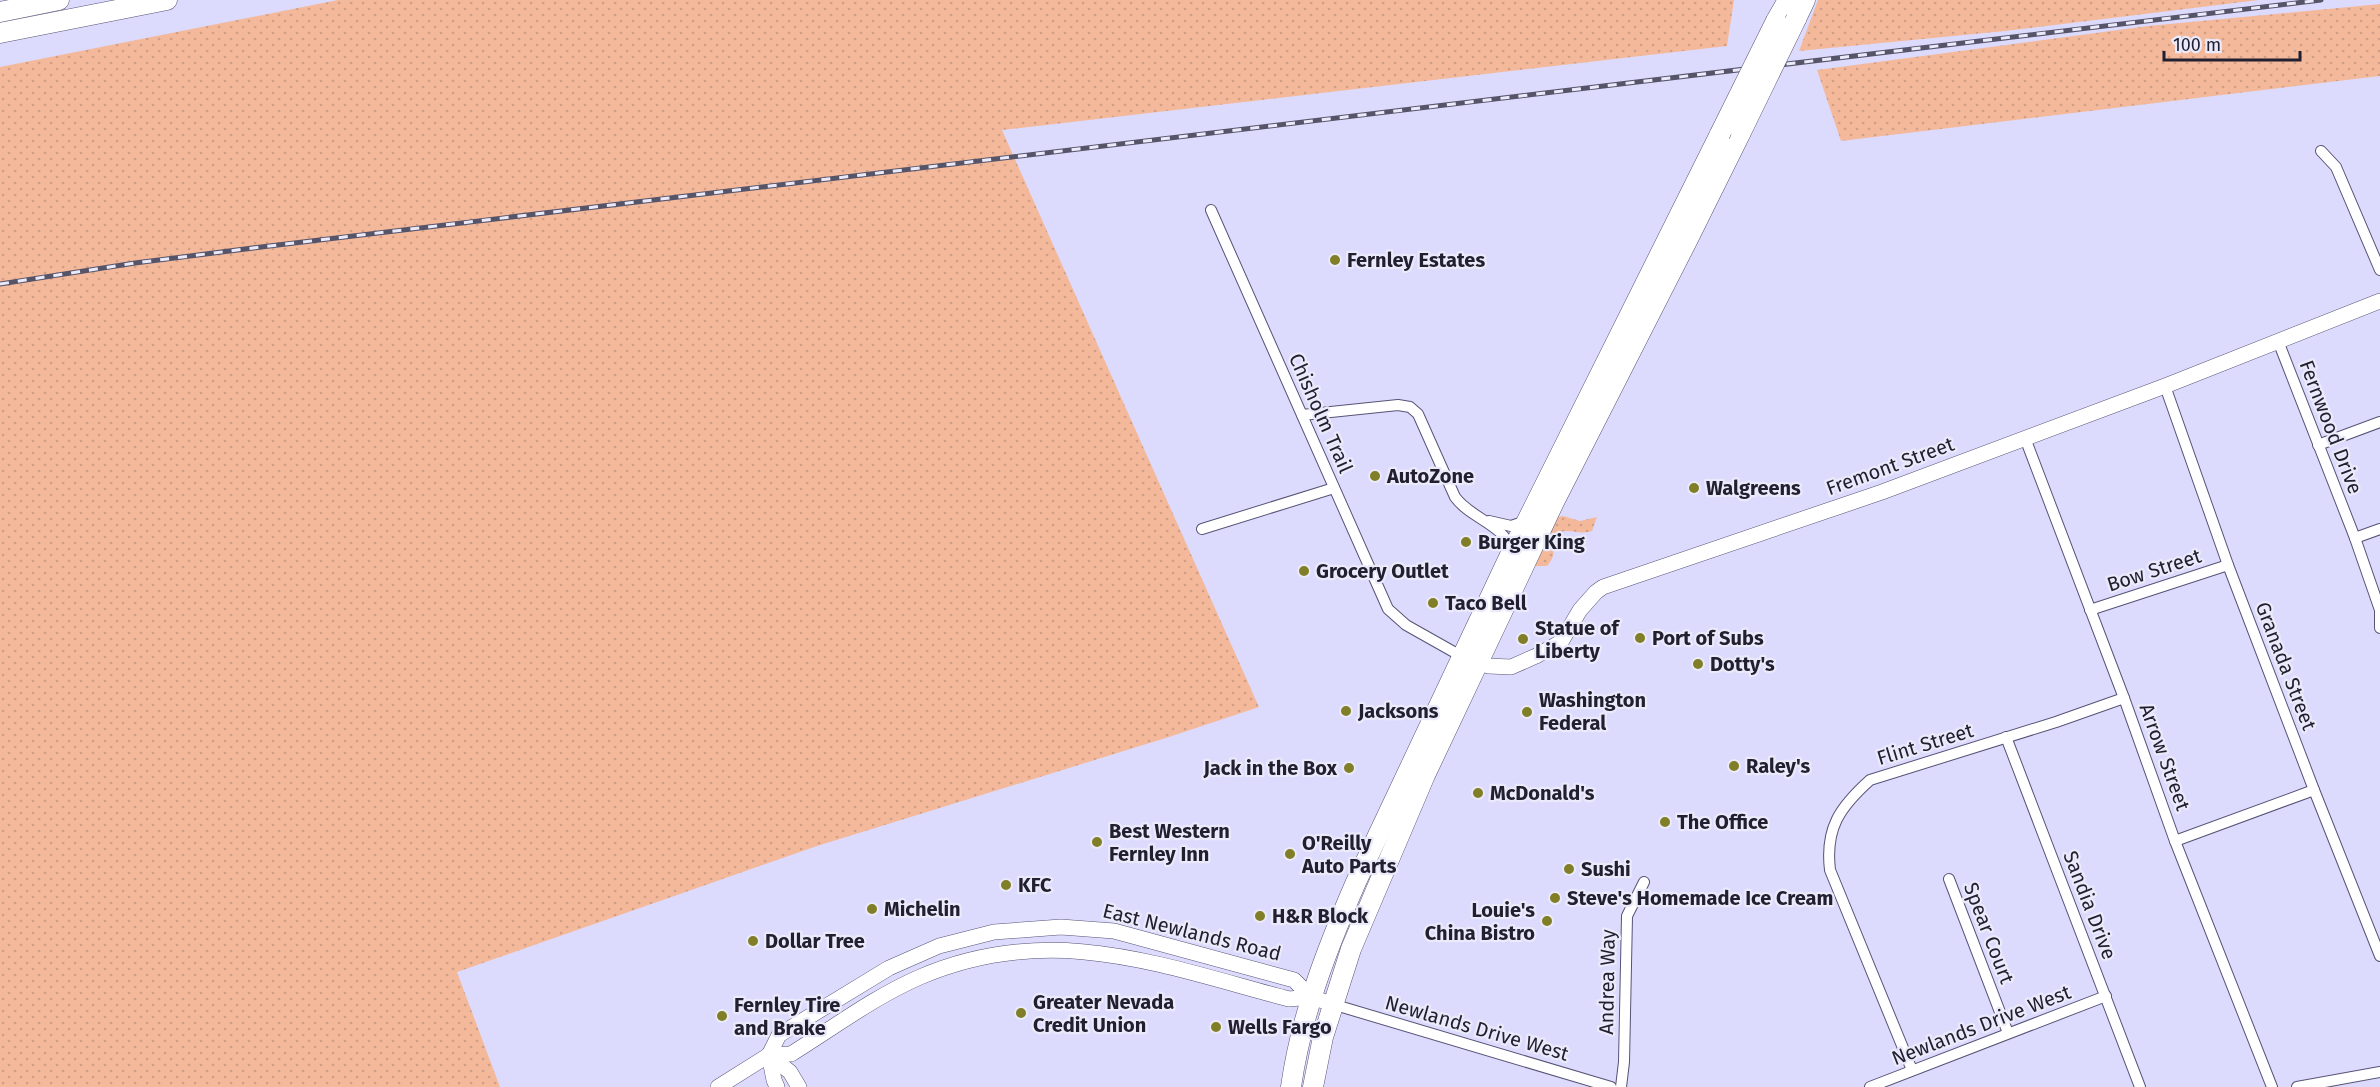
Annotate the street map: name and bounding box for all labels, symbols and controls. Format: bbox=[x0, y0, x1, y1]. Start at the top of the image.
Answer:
scale bar bbox=[2164, 24, 2300, 62]
text: 100 m bbox=[2173, 34, 2221, 56]
place label: Fernley Estates bbox=[1347, 248, 1485, 272]
marker: Fernley Estates bbox=[1328, 253, 1342, 267]
street label: Chisholm Trail bbox=[1284, 349, 1358, 477]
street label: Fernwood Drive bbox=[2294, 357, 2368, 497]
street label: Fremont Street bbox=[1823, 431, 1958, 500]
place label: AutoZone bbox=[1386, 464, 1474, 488]
marker: AutoZone bbox=[1368, 469, 1382, 483]
place label: Walgreens bbox=[1706, 476, 1801, 500]
marker: Walgreens bbox=[1687, 481, 1701, 495]
place label: Burger King bbox=[1478, 530, 1586, 554]
marker: Burger King bbox=[1459, 535, 1473, 549]
street label: Bow Street bbox=[2104, 543, 2205, 597]
place label: Grocery Outlet bbox=[1316, 559, 1449, 583]
marker: Grocery Outlet bbox=[1297, 564, 1311, 578]
place label: Taco Bell bbox=[1445, 591, 1527, 615]
marker: Taco Bell bbox=[1426, 596, 1440, 610]
street label: Granada Street bbox=[2251, 598, 2322, 734]
place label: Statue of Liberty bbox=[1535, 616, 1620, 663]
place label: Port of Subs bbox=[1652, 626, 1764, 650]
marker: Port of Subs bbox=[1633, 631, 1647, 645]
marker: Statue of Liberty bbox=[1516, 632, 1530, 646]
place label: Dotty's bbox=[1710, 652, 1775, 676]
marker: Dotty's bbox=[1691, 657, 1705, 671]
place label: Washington Federal bbox=[1539, 688, 1646, 735]
place label: Jacksons bbox=[1357, 699, 1439, 723]
street label: Arrow Street bbox=[2135, 700, 2196, 814]
marker: Jacksons bbox=[1339, 704, 1353, 718]
marker: Washington Federal bbox=[1520, 705, 1534, 719]
street label: Flint Street bbox=[1874, 718, 1977, 770]
place label: Raley's bbox=[1746, 754, 1811, 778]
place label: Jack in the Box bbox=[1202, 756, 1338, 780]
marker: Raley's bbox=[1727, 759, 1741, 773]
marker: Jack in the Box bbox=[1342, 761, 1356, 775]
place label: McDonald's bbox=[1490, 781, 1595, 805]
marker: McDonald's bbox=[1471, 786, 1485, 800]
place label: The Office bbox=[1677, 810, 1768, 834]
marker: The Office bbox=[1658, 815, 1672, 829]
place label: Best Western Fernley Inn bbox=[1109, 819, 1230, 866]
place label: O'Reilly Auto Parts bbox=[1301, 831, 1397, 878]
marker: Best Western Fernley Inn bbox=[1090, 835, 1104, 849]
marker: O'Reilly Auto Parts bbox=[1283, 847, 1297, 861]
street label: Sandia Drive bbox=[2058, 847, 2122, 963]
place label: Sushi bbox=[1581, 857, 1631, 881]
marker: Sushi bbox=[1562, 862, 1576, 876]
place label: KFC bbox=[1018, 873, 1052, 897]
marker: KFC bbox=[999, 878, 1013, 892]
street label: Spear Court bbox=[1959, 879, 2020, 988]
place label: Steve's Homemade Ice Cream bbox=[1567, 886, 1833, 910]
marker: Steve's Homemade Ice Cream bbox=[1548, 891, 1562, 905]
place label: Michelin bbox=[884, 897, 961, 921]
street label: East Newlands Road bbox=[1100, 898, 1284, 966]
place label: Louie's China Bistro bbox=[1425, 898, 1535, 945]
marker: Michelin bbox=[865, 902, 879, 916]
place label: H&R Block bbox=[1272, 904, 1369, 928]
marker: H&R Block bbox=[1253, 909, 1267, 923]
marker: Louie's China Bistro bbox=[1540, 914, 1554, 928]
place label: Dollar Tree bbox=[765, 929, 865, 953]
street label: Andrea Way bbox=[1594, 929, 1620, 1035]
marker: Dollar Tree bbox=[746, 934, 760, 948]
street label: Newlands Drive West bbox=[1888, 980, 2075, 1070]
place label: Greater Nevada Credit Union bbox=[1033, 990, 1174, 1037]
street label: Newlands Drive West bbox=[1382, 990, 1572, 1066]
place label: Fernley Tire and Brake bbox=[734, 993, 840, 1040]
marker: Greater Nevada Credit Union bbox=[1014, 1006, 1028, 1020]
marker: Fernley Tire and Brake bbox=[715, 1009, 729, 1023]
place label: Wells Fargo bbox=[1228, 1015, 1332, 1039]
marker: Wells Fargo bbox=[1209, 1020, 1223, 1034]

